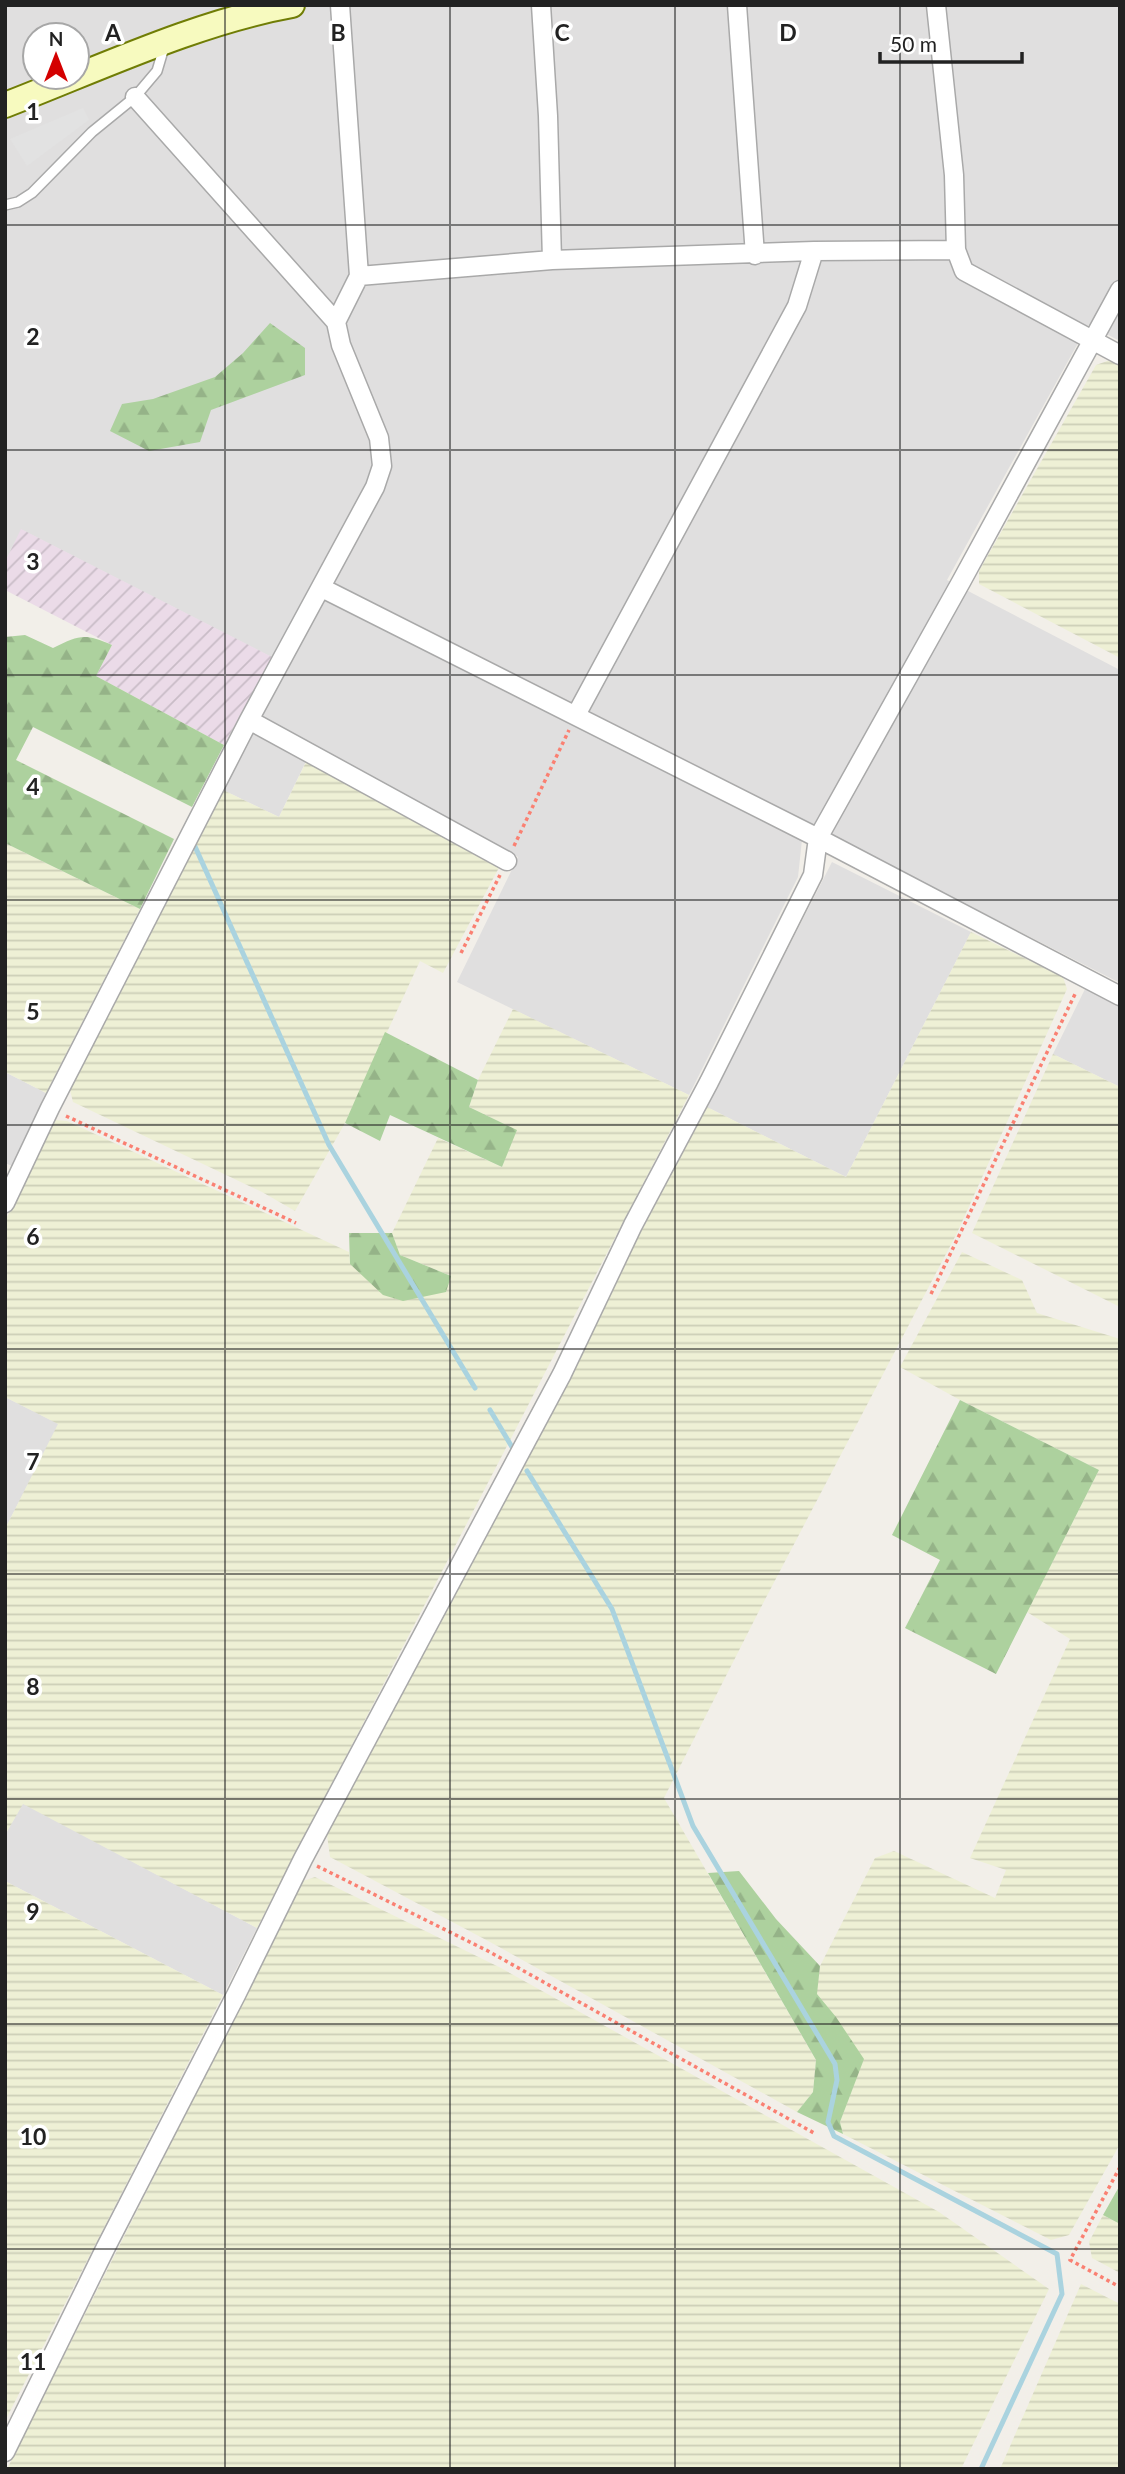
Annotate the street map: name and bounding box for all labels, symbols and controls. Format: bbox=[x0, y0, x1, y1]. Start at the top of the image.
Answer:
text: A bbox=[104, 18, 122, 46]
text: B bbox=[330, 18, 346, 46]
text: C bbox=[554, 18, 570, 46]
text: D bbox=[779, 18, 797, 46]
north arrow bbox=[21, 21, 91, 91]
scale bar bbox=[880, 21, 1022, 65]
text: N bbox=[49, 27, 63, 50]
text: 50 m bbox=[890, 31, 937, 56]
text: 1 bbox=[26, 97, 40, 125]
text: 2 bbox=[26, 322, 40, 350]
text: 3 bbox=[26, 547, 40, 575]
text: 4 bbox=[26, 772, 40, 800]
text: 5 bbox=[26, 997, 40, 1025]
text: 6 bbox=[26, 1222, 40, 1250]
text: 7 bbox=[26, 1447, 40, 1475]
text: 8 bbox=[26, 1672, 40, 1700]
text: 9 bbox=[26, 1897, 40, 1925]
text: 10 bbox=[20, 2122, 46, 2150]
text: 11 bbox=[20, 2347, 46, 2375]

